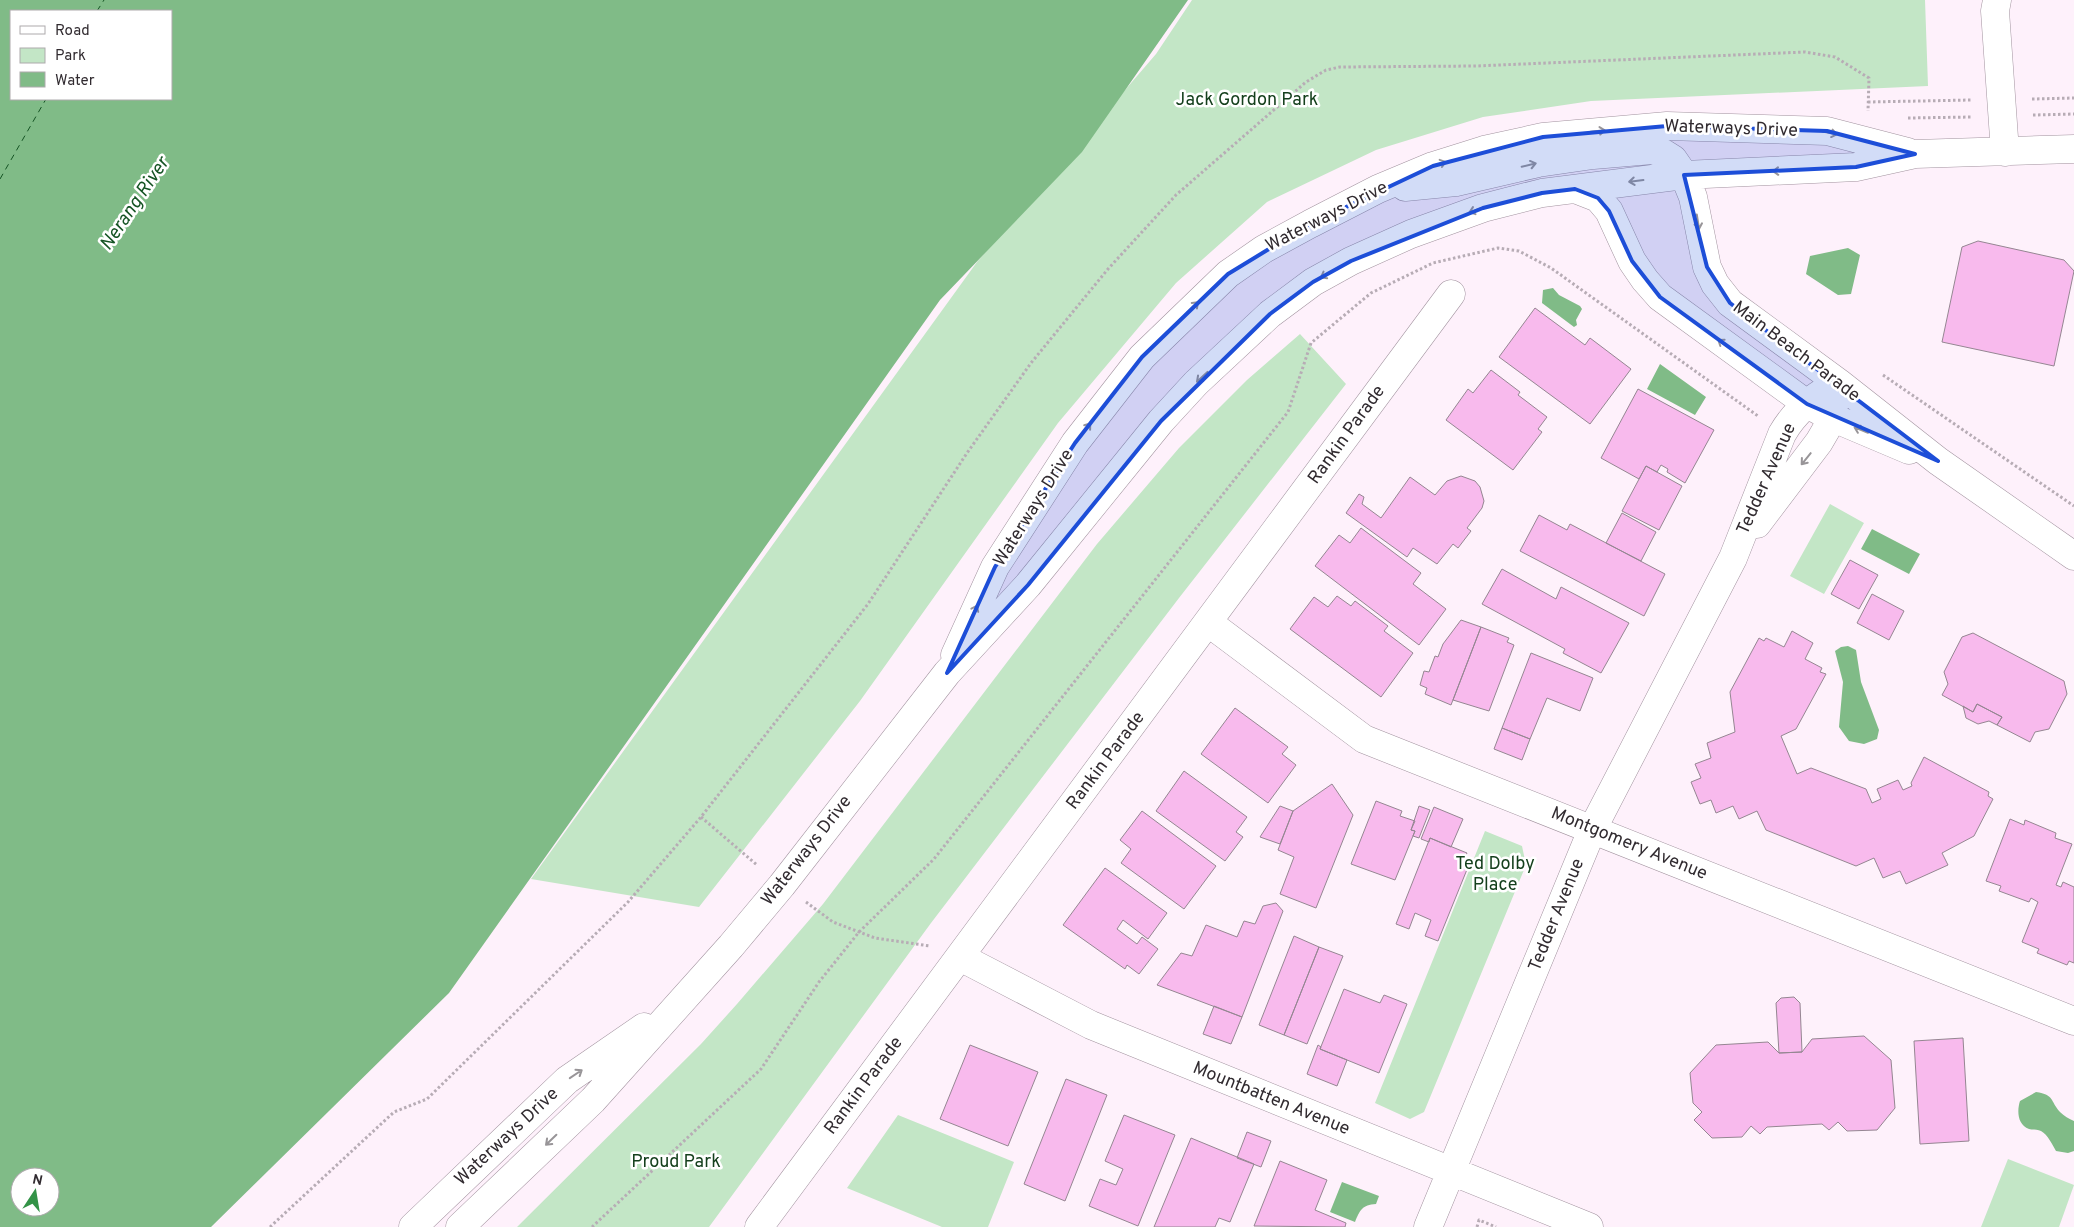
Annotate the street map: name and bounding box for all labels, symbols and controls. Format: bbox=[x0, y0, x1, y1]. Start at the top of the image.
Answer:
legend bbox=[10, 10, 172, 100]
text: Road bbox=[55, 22, 90, 41]
text: Park bbox=[55, 47, 86, 66]
text: Water bbox=[55, 72, 95, 91]
park label: Jack Gordon Park bbox=[1176, 89, 1318, 112]
street label: Waterways Drive bbox=[1664, 115, 1798, 143]
one-way arrow bbox=[1590, 126, 1606, 136]
one-way arrow bbox=[1821, 129, 1837, 138]
water label: Nerang River bbox=[95, 151, 176, 255]
one-way arrow bbox=[1431, 159, 1447, 168]
one-way arrow bbox=[1521, 160, 1537, 169]
one-way arrow bbox=[1772, 167, 1788, 176]
street label: Waterways Drive bbox=[1262, 176, 1392, 258]
one-way arrow bbox=[1628, 176, 1644, 186]
one-way arrow bbox=[1469, 206, 1485, 215]
one-way arrow bbox=[1693, 213, 1703, 229]
one-way arrow bbox=[1320, 269, 1335, 279]
street label: Main Beach Parade bbox=[1728, 297, 1864, 407]
one-way arrow bbox=[1187, 302, 1199, 314]
one-way arrow bbox=[1717, 339, 1731, 349]
one-way arrow bbox=[1196, 371, 1209, 383]
street label: Rankin Parade bbox=[1303, 381, 1391, 489]
street label: Tedder Avenue bbox=[1732, 420, 1802, 538]
one-way arrow bbox=[1081, 422, 1091, 436]
one-way arrow bbox=[1854, 424, 1869, 434]
street label: Waterways Drive bbox=[989, 445, 1079, 571]
one-way arrow bbox=[1800, 452, 1811, 465]
one-way arrow bbox=[970, 605, 979, 620]
street label: Rankin Parade bbox=[1062, 707, 1150, 815]
street label: Waterways Drive bbox=[757, 791, 857, 911]
street label: Montgomery Avenue bbox=[1547, 802, 1711, 886]
park label: Ted Dolby Place bbox=[1455, 853, 1535, 897]
street label: Tedder Avenue bbox=[1524, 855, 1590, 975]
street label: Rankin Parade bbox=[820, 1032, 908, 1140]
street label: Mountbatten Avenue bbox=[1189, 1057, 1353, 1141]
one-way arrow bbox=[569, 1069, 583, 1079]
street label: Waterways Drive bbox=[450, 1083, 564, 1191]
one-way arrow bbox=[545, 1134, 558, 1146]
park label: Proud Park bbox=[631, 1151, 721, 1174]
north arrow bbox=[10, 1167, 60, 1217]
text: N bbox=[31, 1171, 44, 1190]

